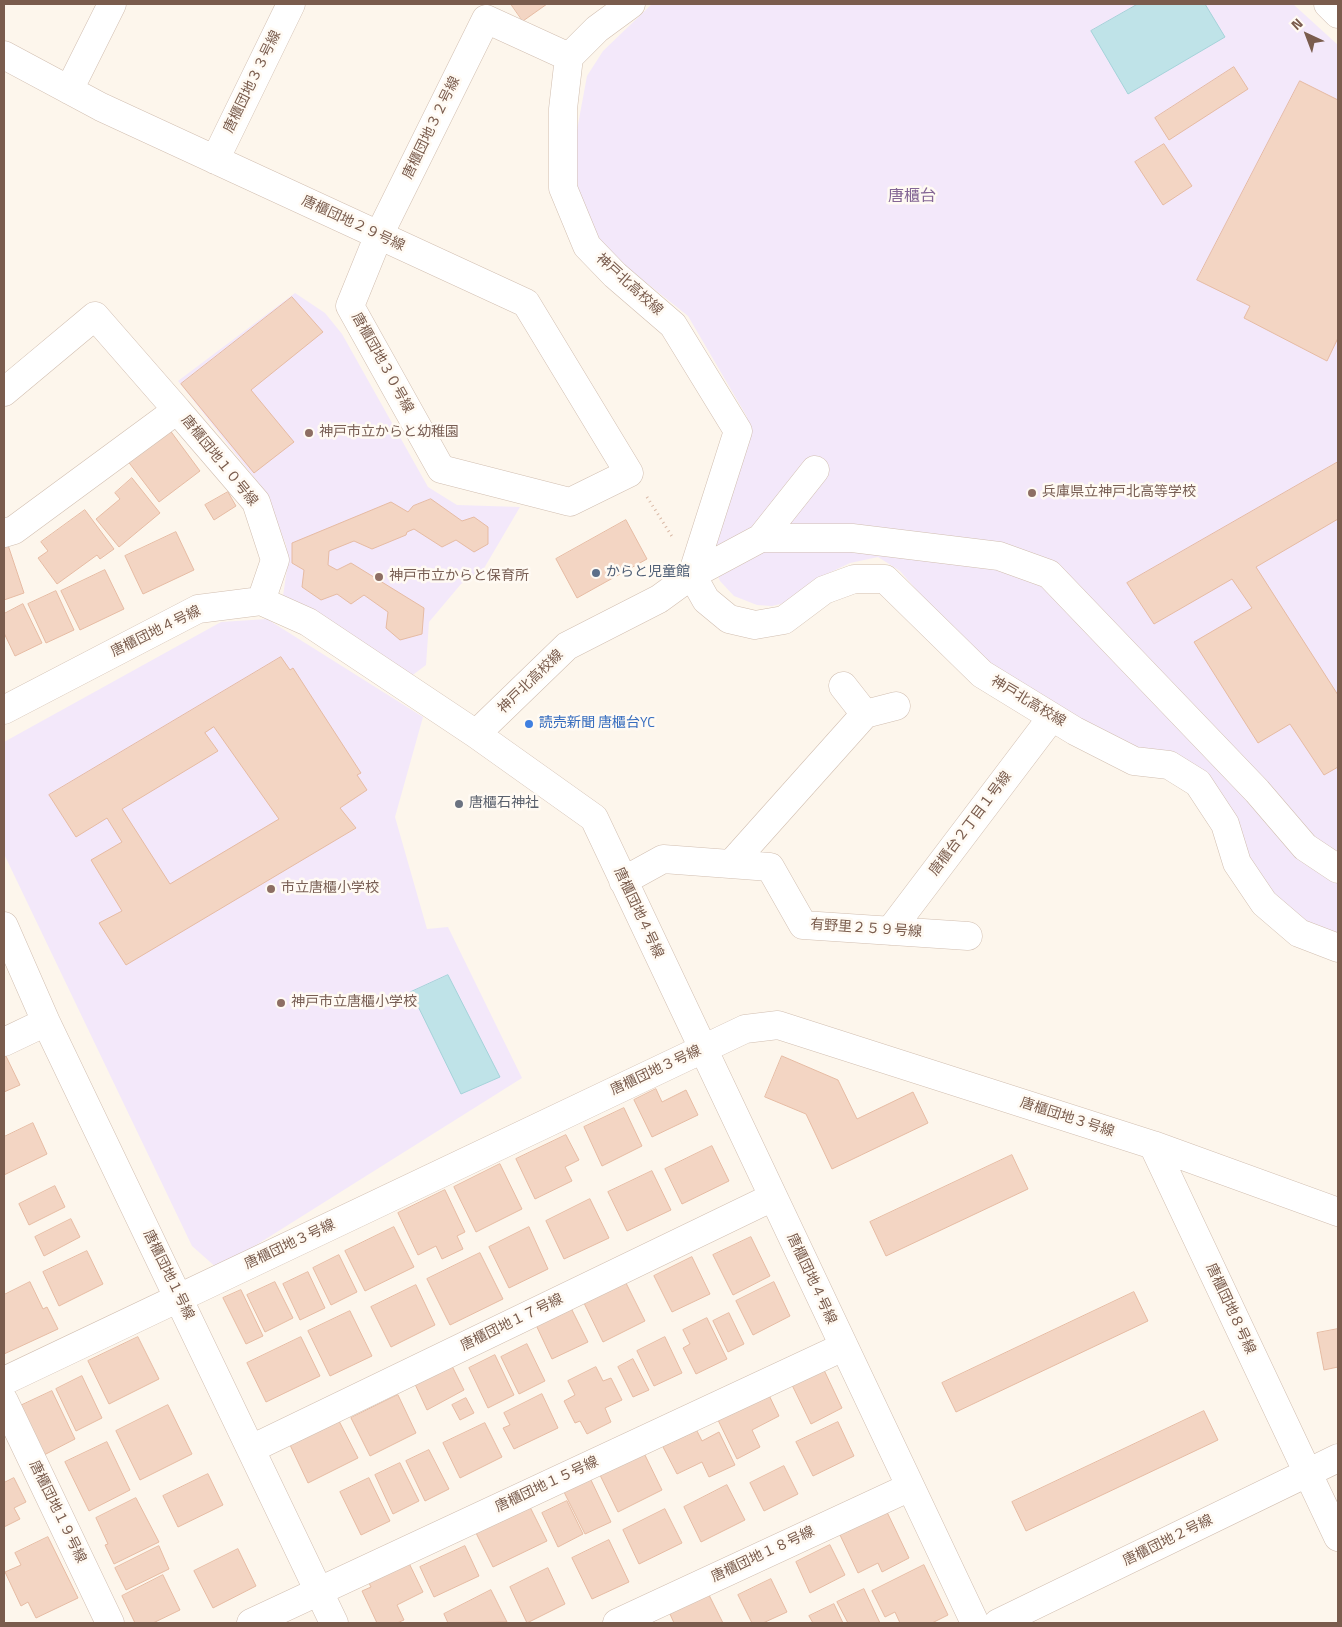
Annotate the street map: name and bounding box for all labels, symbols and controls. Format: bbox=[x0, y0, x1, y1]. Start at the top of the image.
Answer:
north arrow bbox=[1282, 10, 1332, 60]
text: N bbox=[1286, 13, 1307, 35]
street label: 唐櫃団地３３号線 bbox=[221, 28, 285, 136]
street label: 唐櫃団地３２号線 bbox=[400, 74, 464, 182]
district label: 唐櫃台 bbox=[888, 187, 936, 207]
street label: 唐櫃団地２９号線 bbox=[299, 193, 407, 255]
street label: 神戸北高校線 bbox=[592, 251, 666, 319]
street label: 唐櫃団地３０号線 bbox=[348, 310, 416, 416]
street label: 唐櫃団地１０号線 bbox=[177, 412, 261, 510]
place label: 神戸市立からと幼稚園 bbox=[319, 425, 459, 441]
marker: 神戸市立からと幼稚園 bbox=[303, 427, 315, 439]
place label: 兵庫県立神戸北高等学校 bbox=[1042, 485, 1196, 501]
marker: 兵庫県立神戸北高等学校 bbox=[1026, 487, 1038, 499]
place label: からと児童館 bbox=[606, 565, 690, 581]
marker: からと児童館 bbox=[590, 567, 602, 579]
place label: 神戸市立からと保育所 bbox=[389, 569, 529, 585]
marker: 神戸市立からと保育所 bbox=[373, 571, 385, 583]
street label: 唐櫃団地４号線 bbox=[108, 603, 204, 661]
street label: 神戸北高校線 bbox=[495, 647, 567, 717]
street label: 神戸北高校線 bbox=[988, 673, 1068, 731]
place label: 読売新聞 唐櫃台YC bbox=[539, 716, 655, 732]
marker: 読売新聞 唐櫃台YC bbox=[523, 718, 535, 730]
street label: 唐櫃台２丁目１号線 bbox=[926, 769, 1016, 879]
place label: 唐櫃石神社 bbox=[469, 796, 539, 812]
marker: 唐櫃石神社 bbox=[453, 798, 465, 810]
street label: 唐櫃団地４号線 bbox=[610, 865, 666, 961]
place label: 市立唐櫃小学校 bbox=[281, 881, 379, 897]
marker: 市立唐櫃小学校 bbox=[265, 883, 277, 895]
street label: 有野里２５９号線 bbox=[810, 917, 922, 941]
place label: 神戸市立唐櫃小学校 bbox=[291, 995, 417, 1011]
marker: 神戸市立唐櫃小学校 bbox=[275, 997, 287, 1009]
street label: 唐櫃団地３号線 bbox=[608, 1043, 704, 1099]
street label: 唐櫃団地３号線 bbox=[1018, 1095, 1116, 1141]
street label: 唐櫃団地３号線 bbox=[242, 1217, 338, 1273]
street label: 唐櫃団地１号線 bbox=[139, 1227, 197, 1323]
street label: 唐櫃団地４号線 bbox=[783, 1231, 839, 1327]
street label: 唐櫃団地８号線 bbox=[1202, 1261, 1258, 1357]
street label: 唐櫃団地１７号線 bbox=[458, 1291, 566, 1355]
street label: 唐櫃団地１５号線 bbox=[493, 1454, 601, 1516]
street label: 唐櫃団地１９号線 bbox=[25, 1458, 89, 1566]
street label: 唐櫃団地２号線 bbox=[1120, 1512, 1216, 1570]
street label: 唐櫃団地１８号線 bbox=[709, 1524, 817, 1586]

